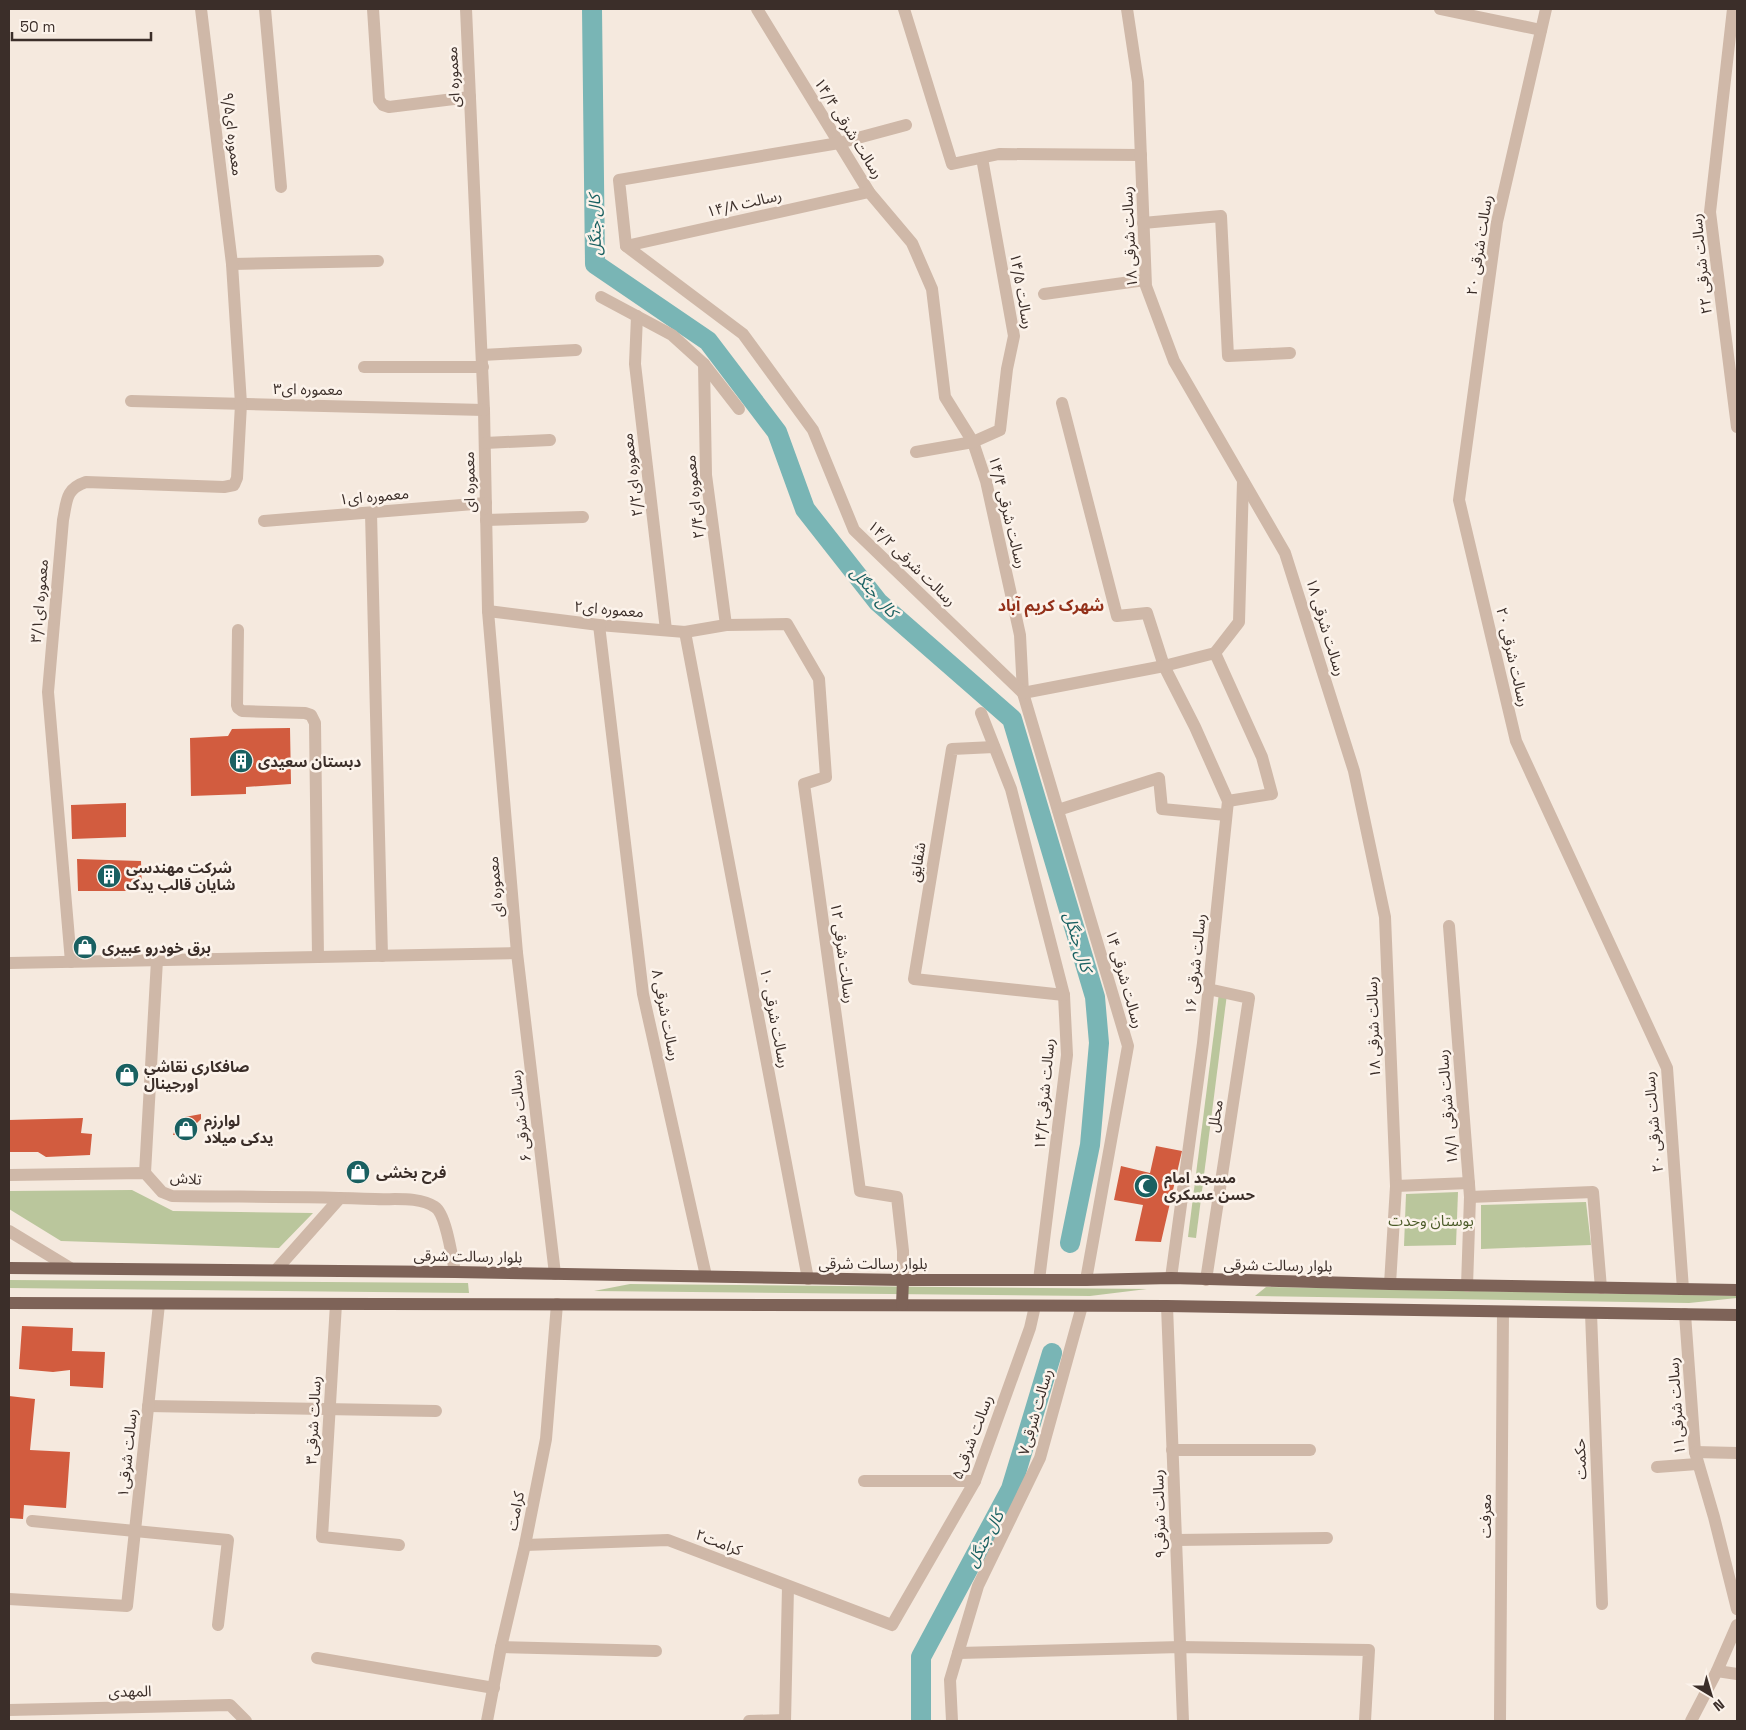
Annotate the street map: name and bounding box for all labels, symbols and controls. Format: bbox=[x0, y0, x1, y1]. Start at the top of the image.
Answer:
scale bar bbox=[12, 10, 151, 42]
text: 50 m bbox=[20, 17, 55, 36]
street label: معموره ای bbox=[442, 46, 464, 108]
street label: رسالت شرقی ۱۴/۴ bbox=[810, 74, 888, 182]
street label: معموره ای۹/۵ bbox=[218, 91, 248, 177]
street label: رسالت ۱۴/۸ bbox=[705, 185, 783, 221]
street label: رسالت شرقی ۱۸ bbox=[1117, 186, 1141, 288]
water label: کال جنگل bbox=[584, 191, 606, 256]
street label: رسالت شرقی ۲۰ bbox=[1462, 193, 1496, 297]
street label: رسالت شرقی ۲۲ bbox=[1686, 213, 1716, 315]
street label: رسالت ۱۴/۵ bbox=[1006, 252, 1038, 330]
street label: معموره ای۳ bbox=[273, 379, 343, 399]
street label: معموره ای۲/۲ bbox=[617, 432, 647, 518]
street label: معموره ای bbox=[459, 451, 479, 513]
street label: معموره ای۲/۴ bbox=[680, 454, 708, 540]
street label: رسالت شرقی ۱۴/۴ bbox=[985, 454, 1031, 570]
street label: معموره ای۱ bbox=[338, 483, 410, 509]
street label: رسالت شرقی ۱۴/۲ bbox=[864, 516, 960, 610]
street label: معموره ای۳/۱ bbox=[26, 558, 52, 644]
water label: کال جنگل bbox=[846, 562, 905, 624]
street label: رسالت شرقی ۱۸ bbox=[1302, 576, 1350, 678]
district label: شهرک کریم آباد bbox=[998, 595, 1104, 618]
street label: معموره ای۲ bbox=[573, 596, 645, 622]
street label: رسالت شرقی ۲۰ bbox=[1492, 605, 1534, 709]
building icon: دبستان سعیدی bbox=[228, 748, 254, 774]
place label: دبستان سعیدی bbox=[258, 752, 361, 771]
street label: شقایق bbox=[904, 840, 931, 883]
street label: معموره ای bbox=[483, 856, 507, 918]
place label: شرکت مهندسی شایان قالب یدک bbox=[126, 858, 235, 894]
building icon: شرکت مهندسی شایان قالب یدک bbox=[96, 863, 122, 889]
street label: رسالت شرقی ۱۲ bbox=[827, 901, 859, 1005]
water label: کال جنگل bbox=[1059, 910, 1098, 978]
street label: رسالت شرقی ۱۶ bbox=[1180, 913, 1210, 1015]
street label: رسالت شرقی ۱۴ bbox=[1102, 928, 1148, 1030]
shop icon: برق خودرو عبیری bbox=[72, 934, 98, 960]
place label: برق خودرو عبیری bbox=[102, 938, 211, 957]
street label: رسالت شرقی ۱۰ bbox=[756, 966, 794, 1070]
street label: رسالت شرقی ۸ bbox=[648, 968, 684, 1062]
street label: رسالت شرقی ۱۸ bbox=[1362, 976, 1384, 1078]
street label: رسالت شرقی۱۴/۲ bbox=[1030, 1038, 1058, 1150]
street label: رسالت شرقی ۱۸/۱ bbox=[1433, 1049, 1461, 1165]
place label: صافكاري نقاشي اورجينال bbox=[144, 1057, 250, 1093]
shop icon: صافكاري نقاشي اورجينال bbox=[114, 1062, 140, 1088]
street label: رسالت شرقی ۶ bbox=[505, 1069, 535, 1163]
street label: رسالت شرقی ۲۰ bbox=[1639, 1071, 1667, 1173]
street label: محلل bbox=[1203, 1098, 1227, 1134]
place label: لوارزم یدکی میلاد bbox=[204, 1111, 273, 1147]
shop icon: لوارزم یدکی میلاد bbox=[173, 1116, 199, 1142]
shop icon: فرح بخشی bbox=[345, 1159, 371, 1185]
place label: فرح بخشی bbox=[376, 1163, 446, 1184]
street label: تلاش bbox=[169, 1167, 203, 1189]
place label: مسجد امام حسن عسکری bbox=[1164, 1168, 1255, 1204]
mosque icon: مسجد امام حسن عسکری bbox=[1133, 1173, 1159, 1199]
park label: بوستان وحدت bbox=[1388, 1211, 1474, 1230]
street label: بلوار رسالت شرقی bbox=[413, 1246, 523, 1266]
street label: بلوار رسالت شرقی bbox=[819, 1254, 927, 1273]
street label: بلوار رسالت شرقی bbox=[1223, 1255, 1333, 1275]
street label: رسالت شرقی۱۱ bbox=[1663, 1357, 1689, 1455]
street label: رسالت شرقی۷ bbox=[1014, 1367, 1056, 1457]
street label: رسالت شرقی۳ bbox=[301, 1375, 325, 1465]
street label: رسالت شرقی۵ bbox=[947, 1392, 997, 1482]
street label: رسالت شرقی۱ bbox=[113, 1408, 141, 1498]
street label: حکمت bbox=[1570, 1438, 1590, 1480]
street label: رسالت شرقی۹ bbox=[1148, 1469, 1170, 1559]
street label: کرامت bbox=[502, 1489, 528, 1532]
street label: معرفت bbox=[1476, 1494, 1495, 1538]
water label: کال جنگل bbox=[961, 1504, 1010, 1571]
street label: کرامت۲ bbox=[693, 1524, 746, 1560]
north arrow bbox=[1686, 1670, 1736, 1720]
street label: المهدی bbox=[108, 1681, 152, 1701]
text: N bbox=[1710, 1695, 1728, 1715]

